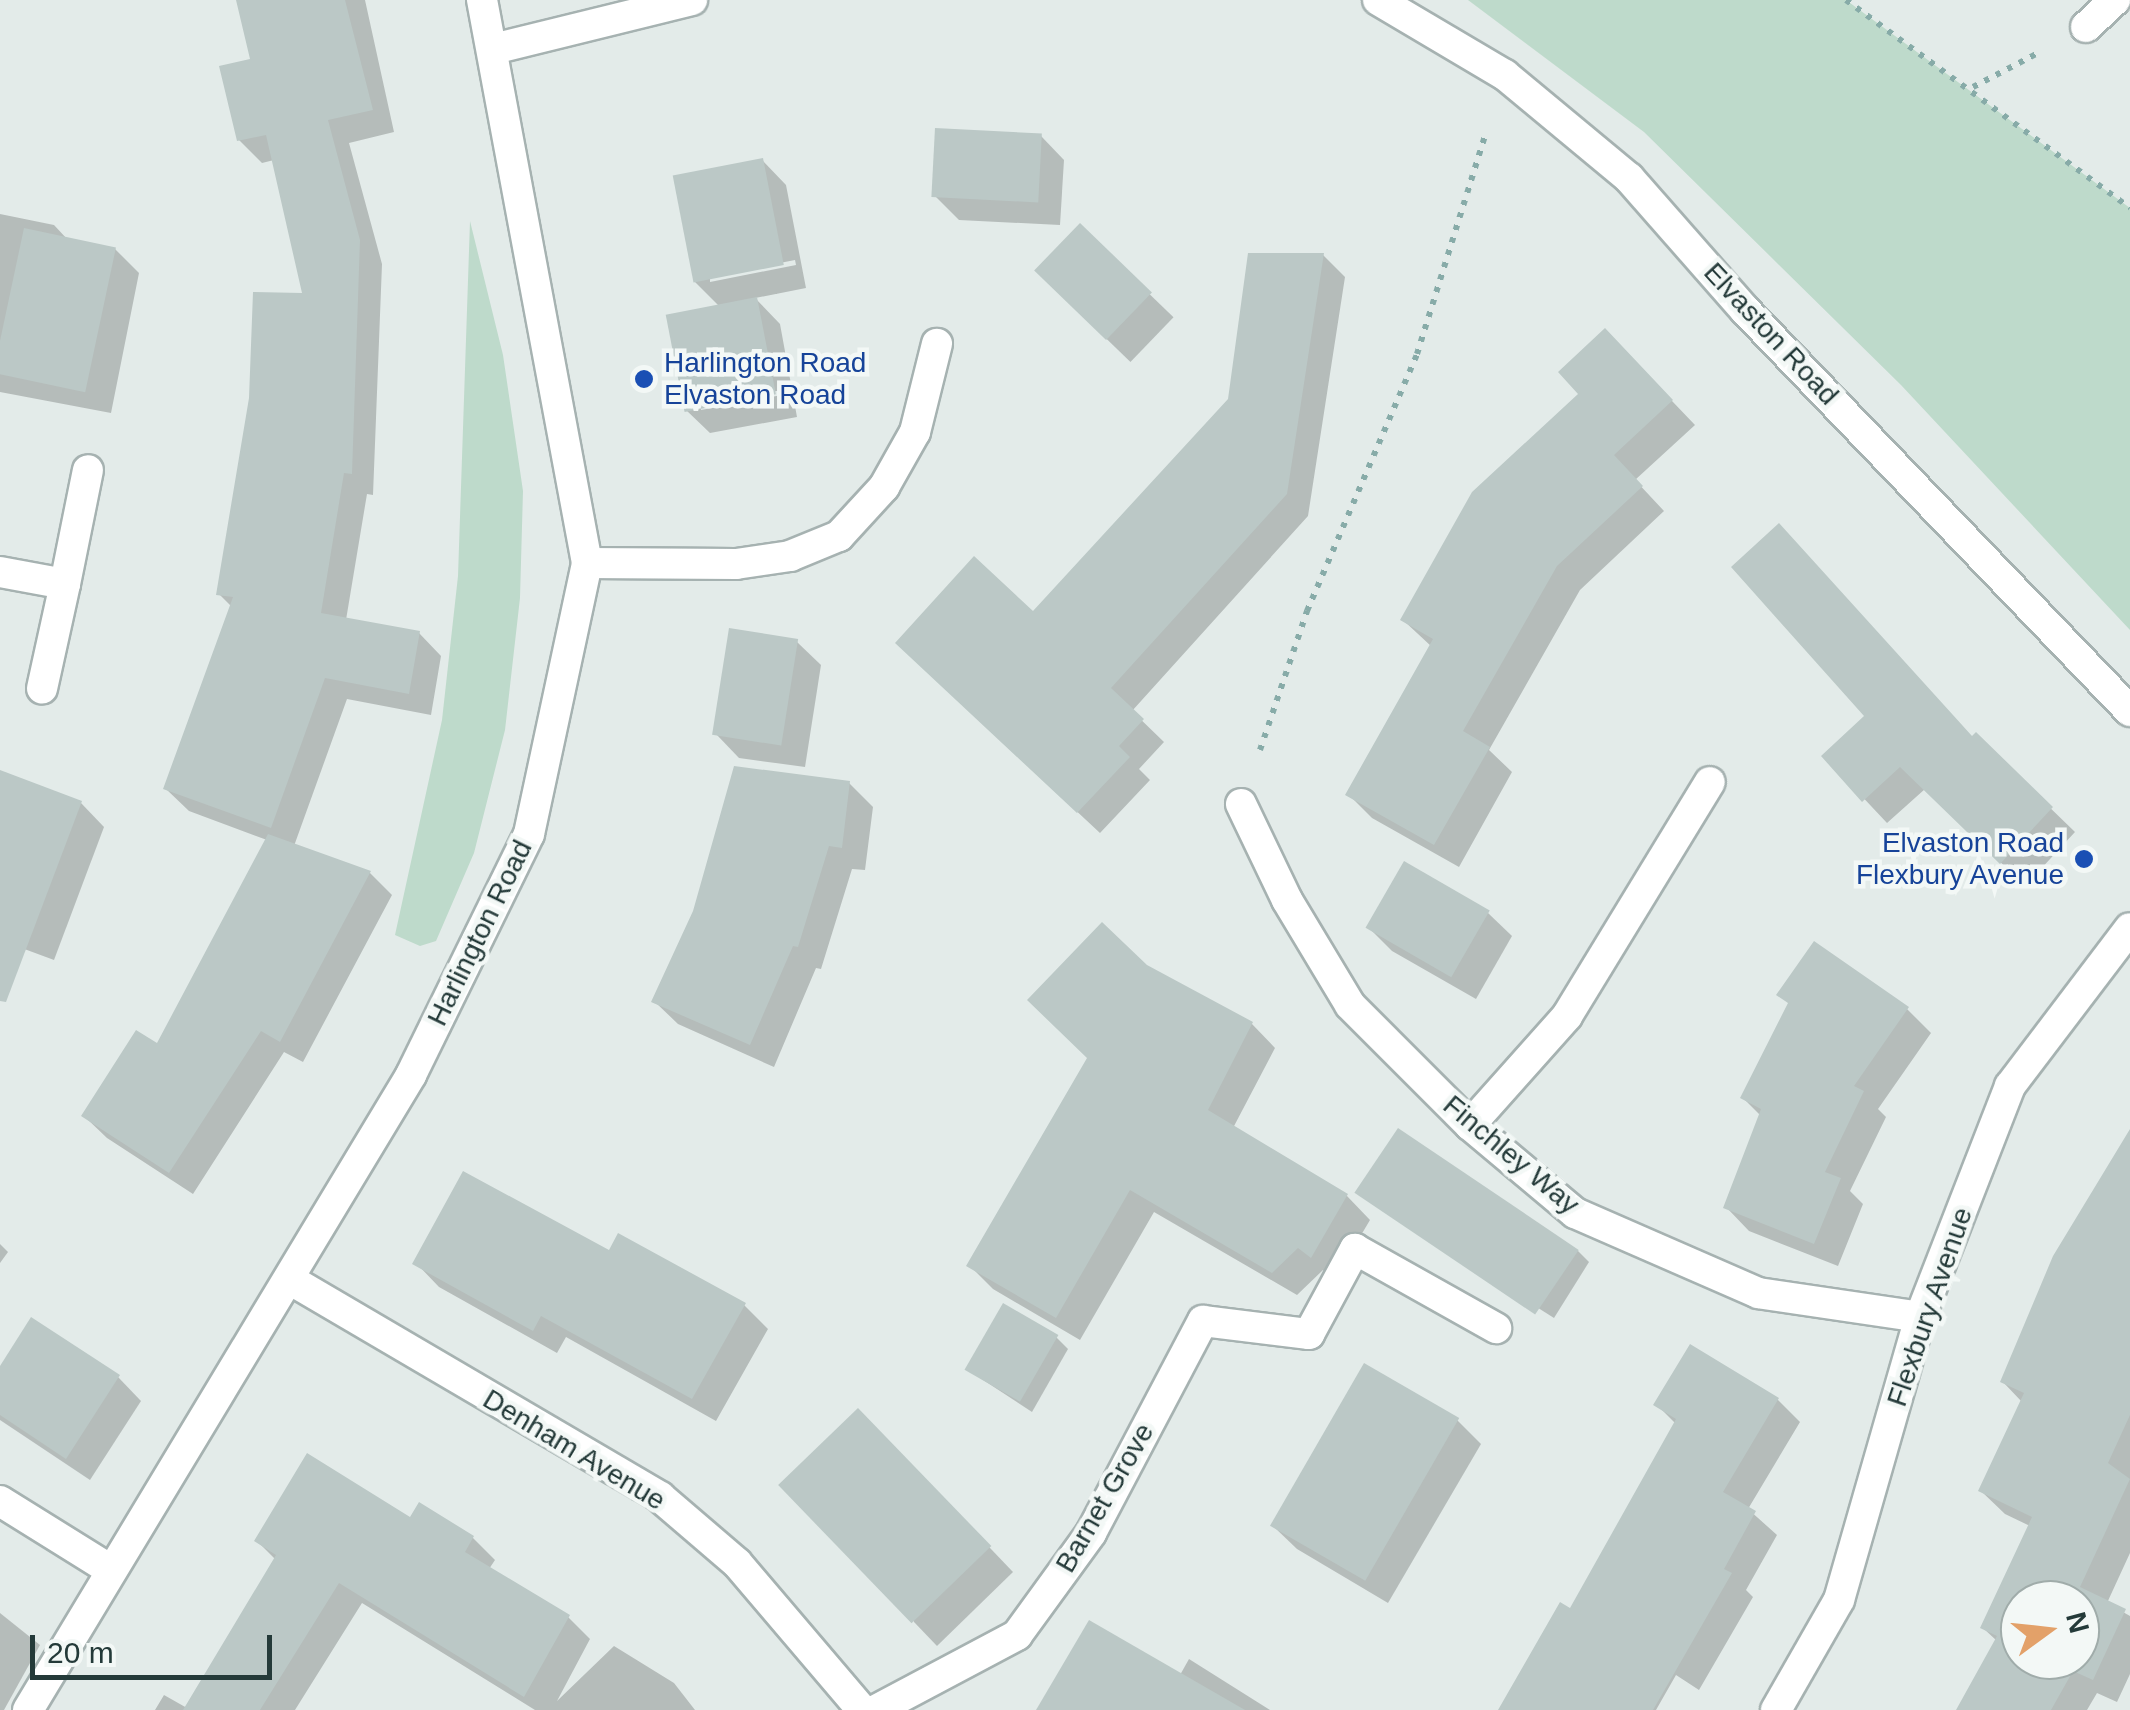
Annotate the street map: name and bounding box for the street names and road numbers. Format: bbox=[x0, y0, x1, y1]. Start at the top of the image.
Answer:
street label: Elvaston Road bbox=[1697, 256, 1845, 412]
street label: Harlington Road bbox=[421, 835, 539, 1031]
street label: Finchley Way bbox=[1436, 1088, 1586, 1222]
street label: Flexbury Avenue bbox=[1880, 1202, 1980, 1412]
street label: Denham Avenue bbox=[476, 1382, 672, 1518]
street label: Barnet Grove bbox=[1049, 1417, 1161, 1579]

